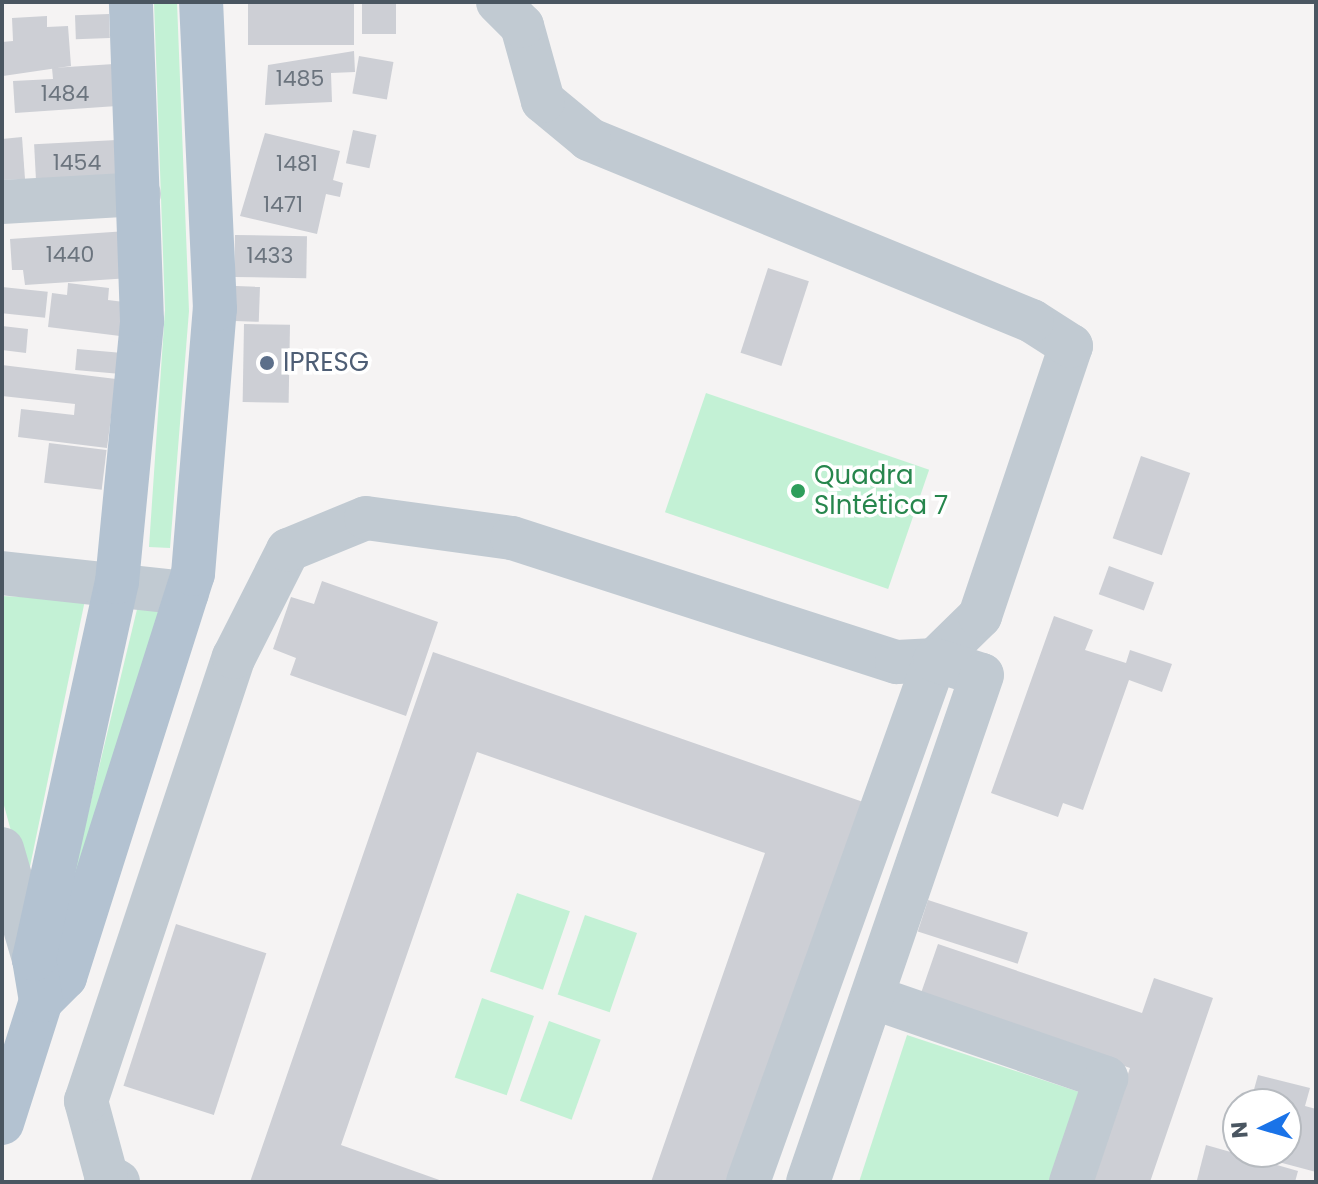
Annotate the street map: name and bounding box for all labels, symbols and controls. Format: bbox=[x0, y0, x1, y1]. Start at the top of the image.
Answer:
house number: 1485 bbox=[276, 66, 324, 92]
house number: 1484 bbox=[41, 81, 89, 107]
house number: 1454 bbox=[53, 150, 101, 176]
house number: 1481 bbox=[276, 151, 318, 177]
house number: 1471 bbox=[263, 192, 303, 218]
house number: 1440 bbox=[46, 242, 94, 268]
house number: 1433 bbox=[247, 243, 293, 269]
place label: IPRESG bbox=[283, 347, 369, 379]
marker: IPRESG bbox=[258, 354, 276, 372]
place label: Quadra SIntética 7 bbox=[814, 460, 948, 522]
marker: Quadra SIntética 7 bbox=[789, 482, 807, 500]
north arrow bbox=[1222, 1088, 1302, 1168]
text: N bbox=[1223, 1120, 1256, 1140]

